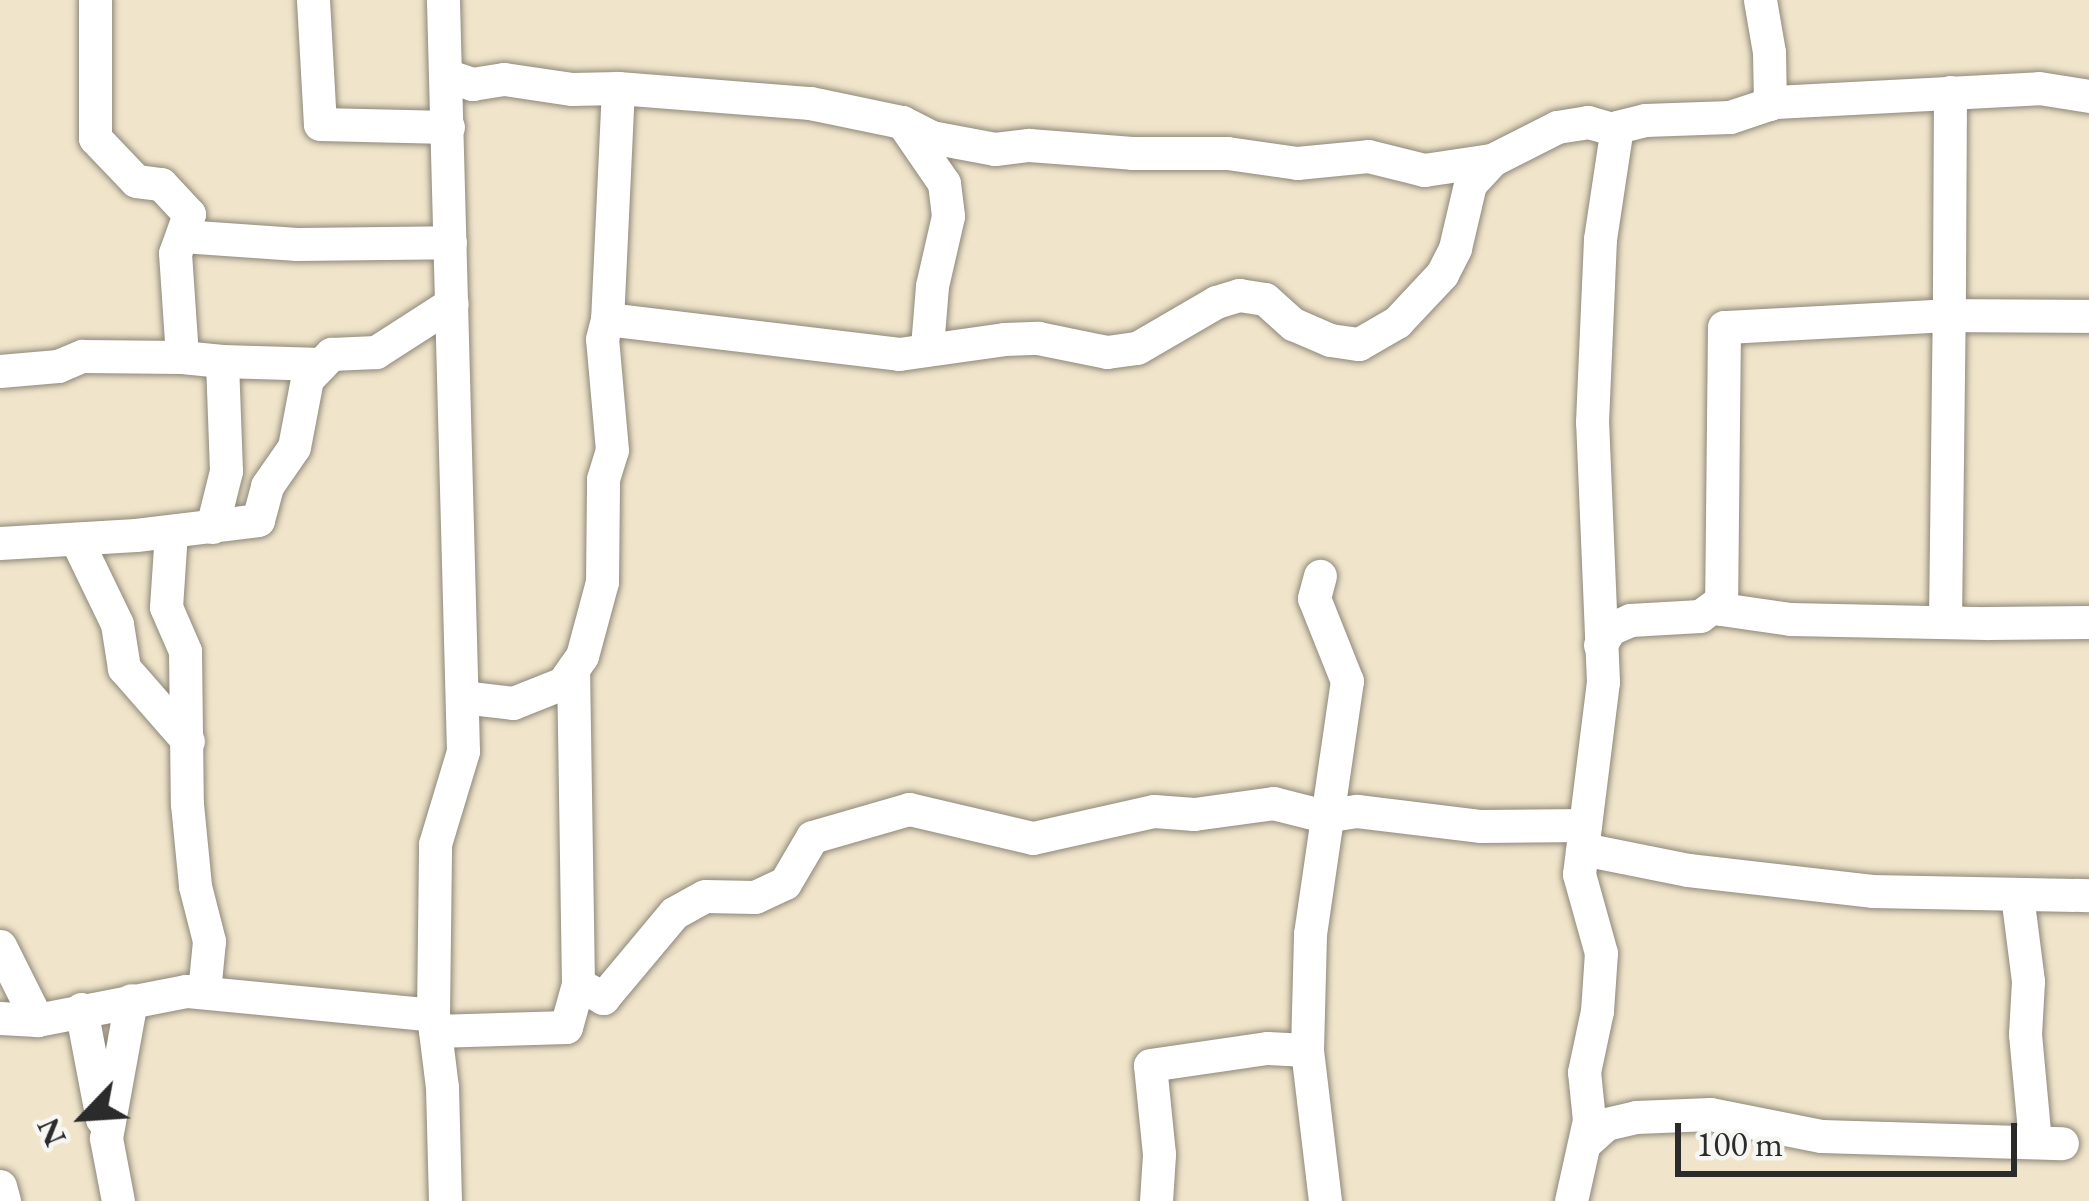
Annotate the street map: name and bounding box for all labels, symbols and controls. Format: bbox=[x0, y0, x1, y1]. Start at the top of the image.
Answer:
north arrow bbox=[24, 1057, 144, 1177]
scale bar bbox=[1681, 1099, 2023, 1173]
text: N bbox=[26, 1111, 76, 1154]
text: 100 m bbox=[1696, 1120, 1783, 1167]

